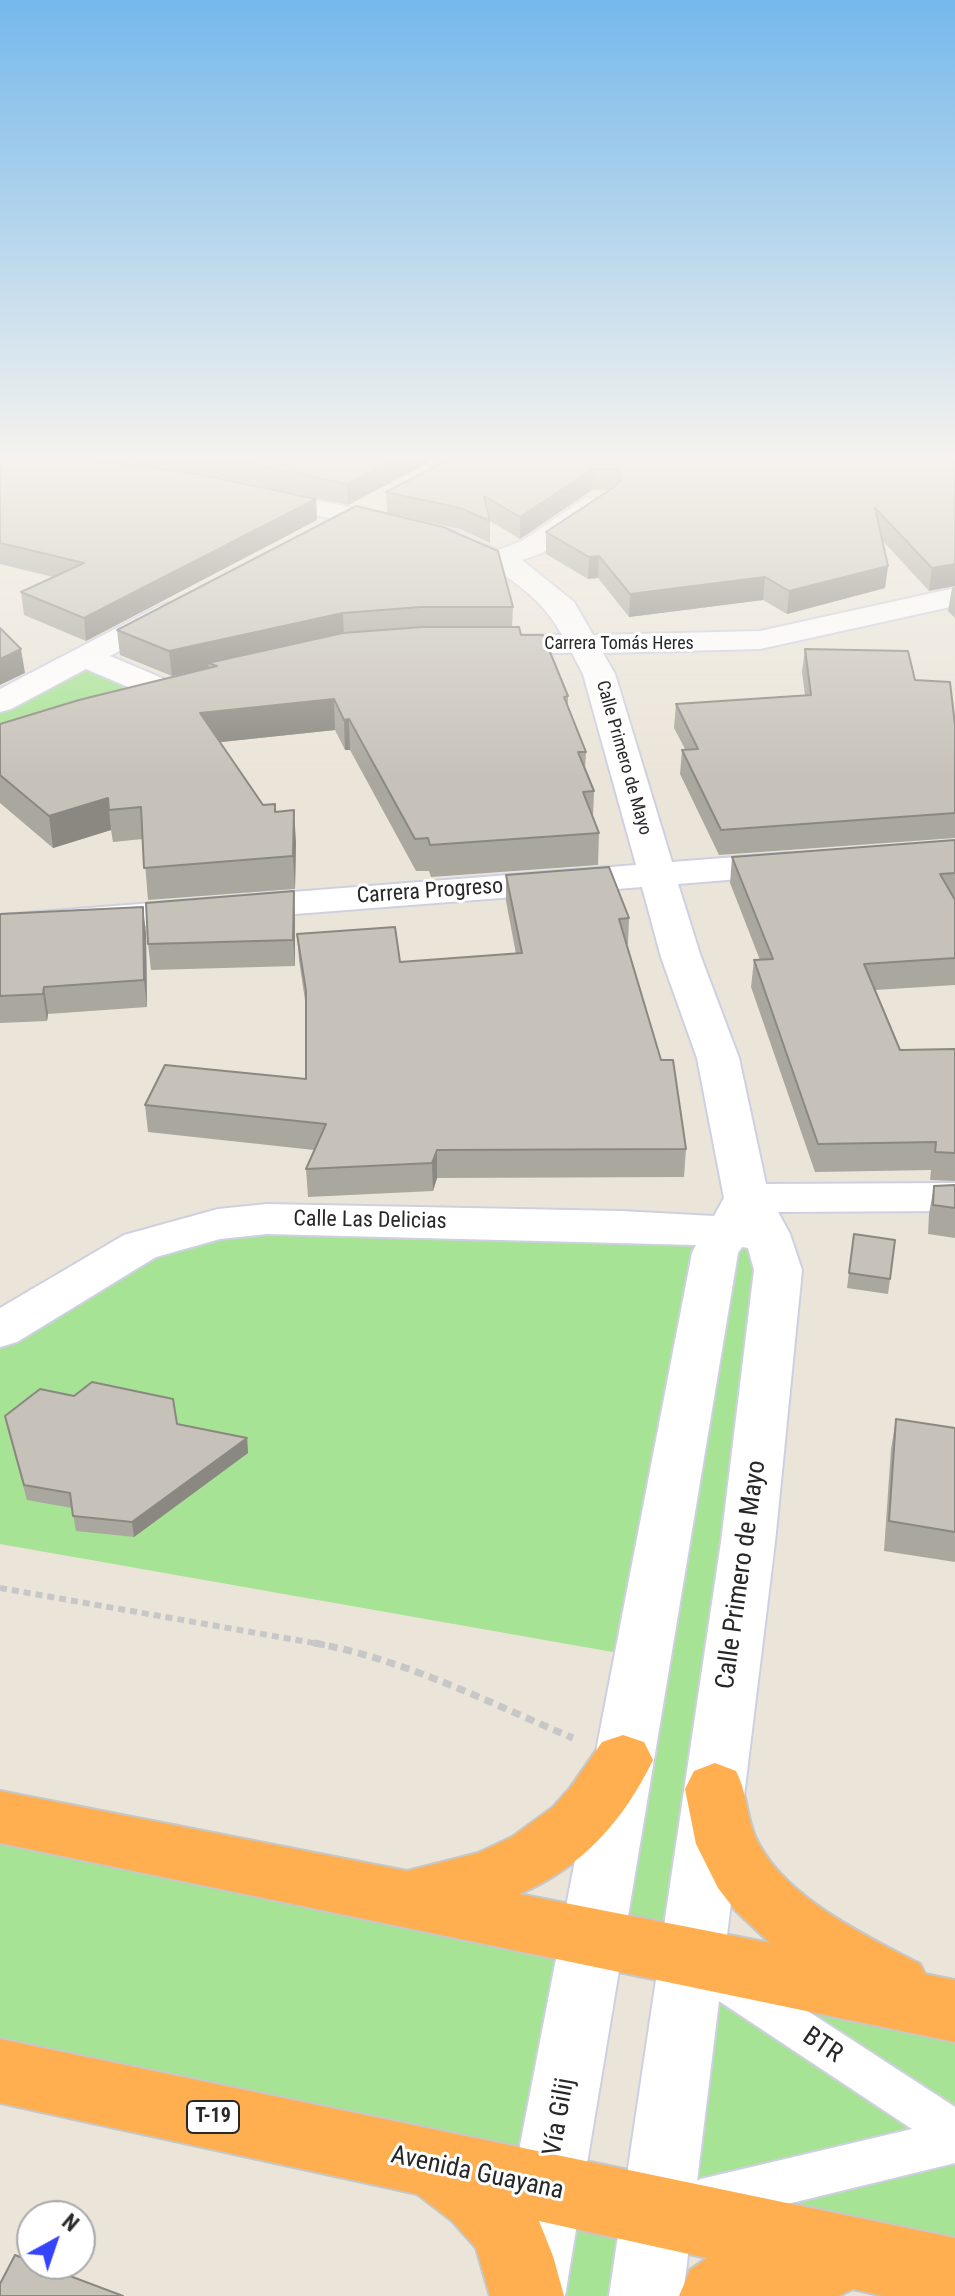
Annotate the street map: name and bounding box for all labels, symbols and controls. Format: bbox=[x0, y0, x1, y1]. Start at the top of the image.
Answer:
street label: Carrera Tomás Heres bbox=[544, 633, 694, 655]
street label: Calle Primero de Mayo bbox=[591, 678, 655, 838]
street label: Carrera Progreso bbox=[356, 874, 504, 910]
street label: Calle Las Delicias bbox=[293, 1206, 447, 1236]
street label: Calle Primero de Mayo bbox=[711, 1459, 773, 1691]
street label: BTR bbox=[796, 2022, 848, 2070]
street label: Vía Gilij bbox=[538, 2076, 582, 2158]
road number: T-19 bbox=[187, 2101, 239, 2133]
street label: Avenida Guayana bbox=[388, 2140, 566, 2208]
north arrow bbox=[16, 2200, 96, 2280]
text: N bbox=[57, 2209, 84, 2237]

